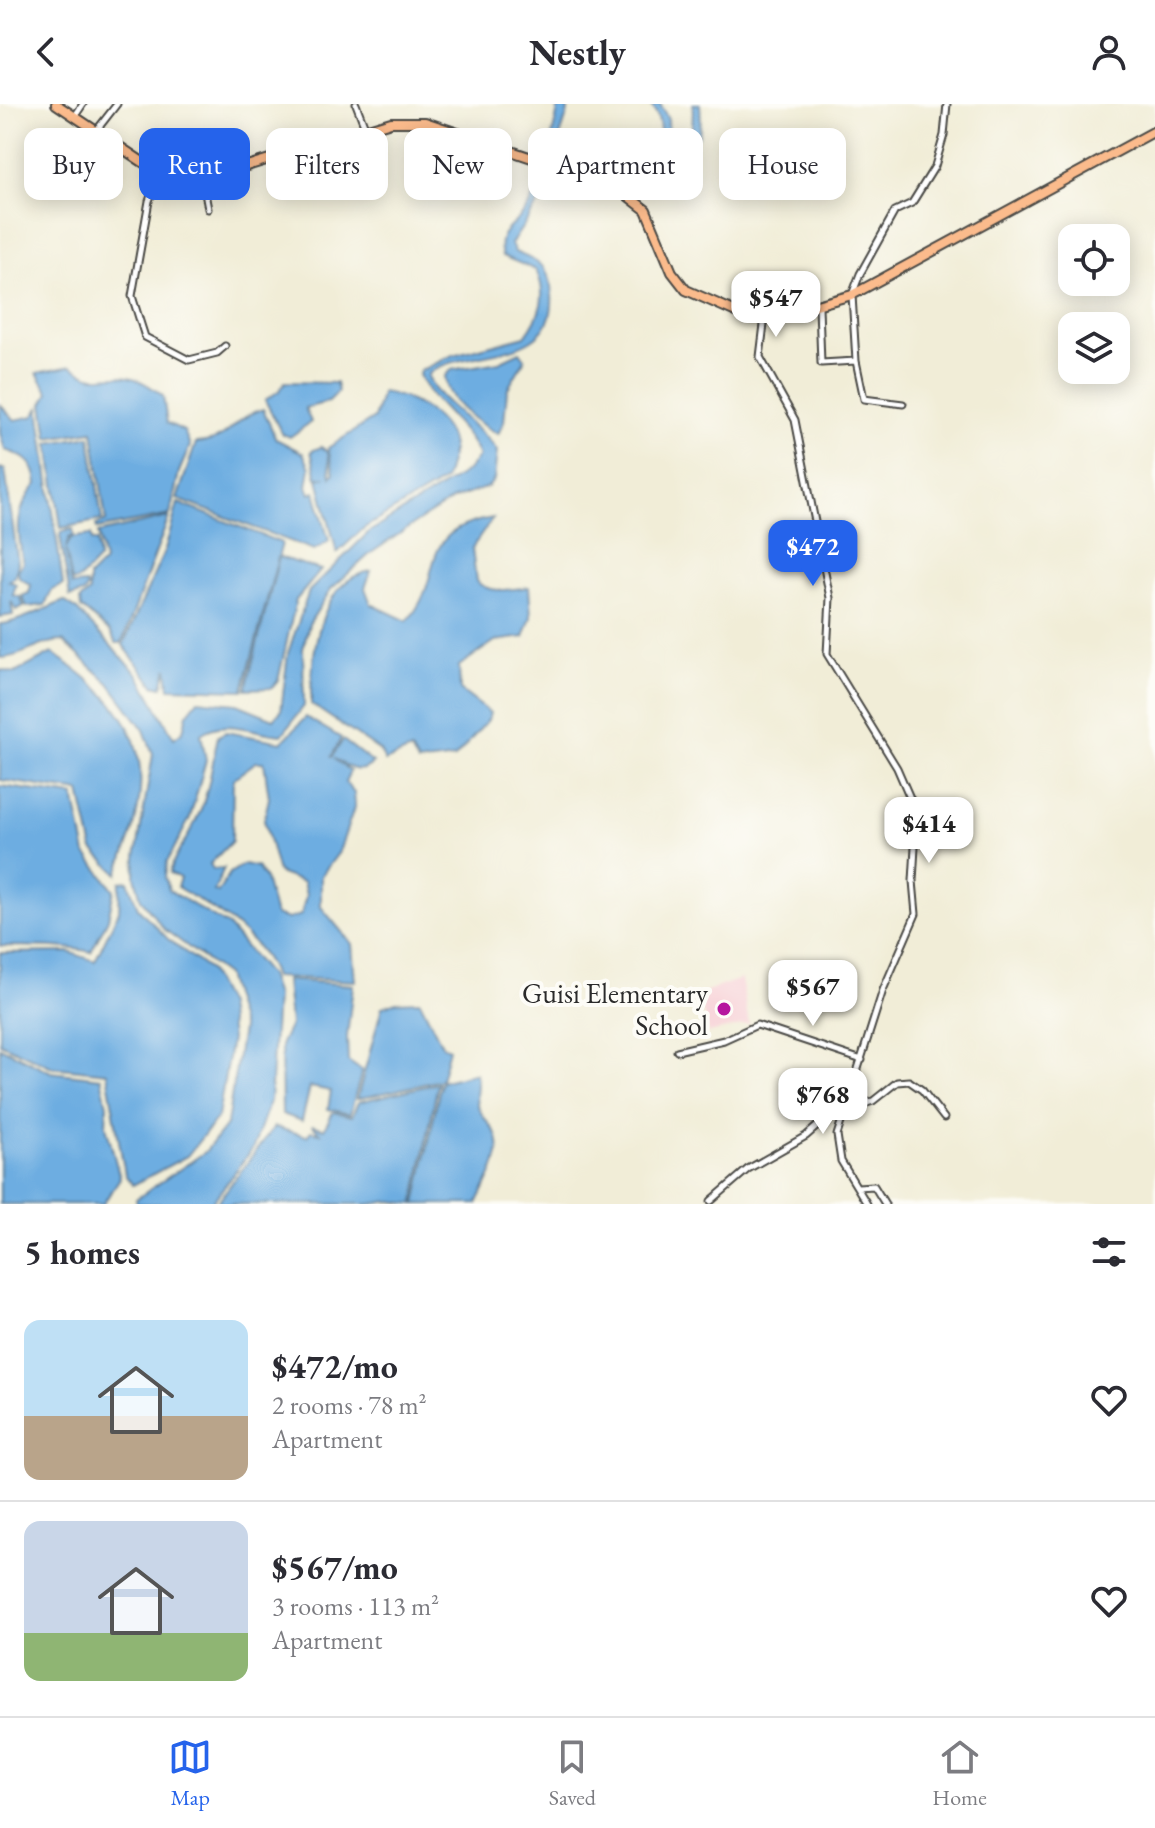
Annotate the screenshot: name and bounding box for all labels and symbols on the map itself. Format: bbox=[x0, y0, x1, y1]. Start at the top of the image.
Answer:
pin: $547 bbox=[729, 271, 823, 339]
pin: $472 bbox=[766, 520, 860, 588]
pin: $414 bbox=[882, 797, 976, 865]
pin: $567 bbox=[766, 960, 860, 1028]
place label: Guisi Elementary School bbox=[522, 975, 709, 1043]
marker: Guisi Elementary School bbox=[715, 1000, 733, 1018]
pin: $768 bbox=[776, 1068, 870, 1136]

